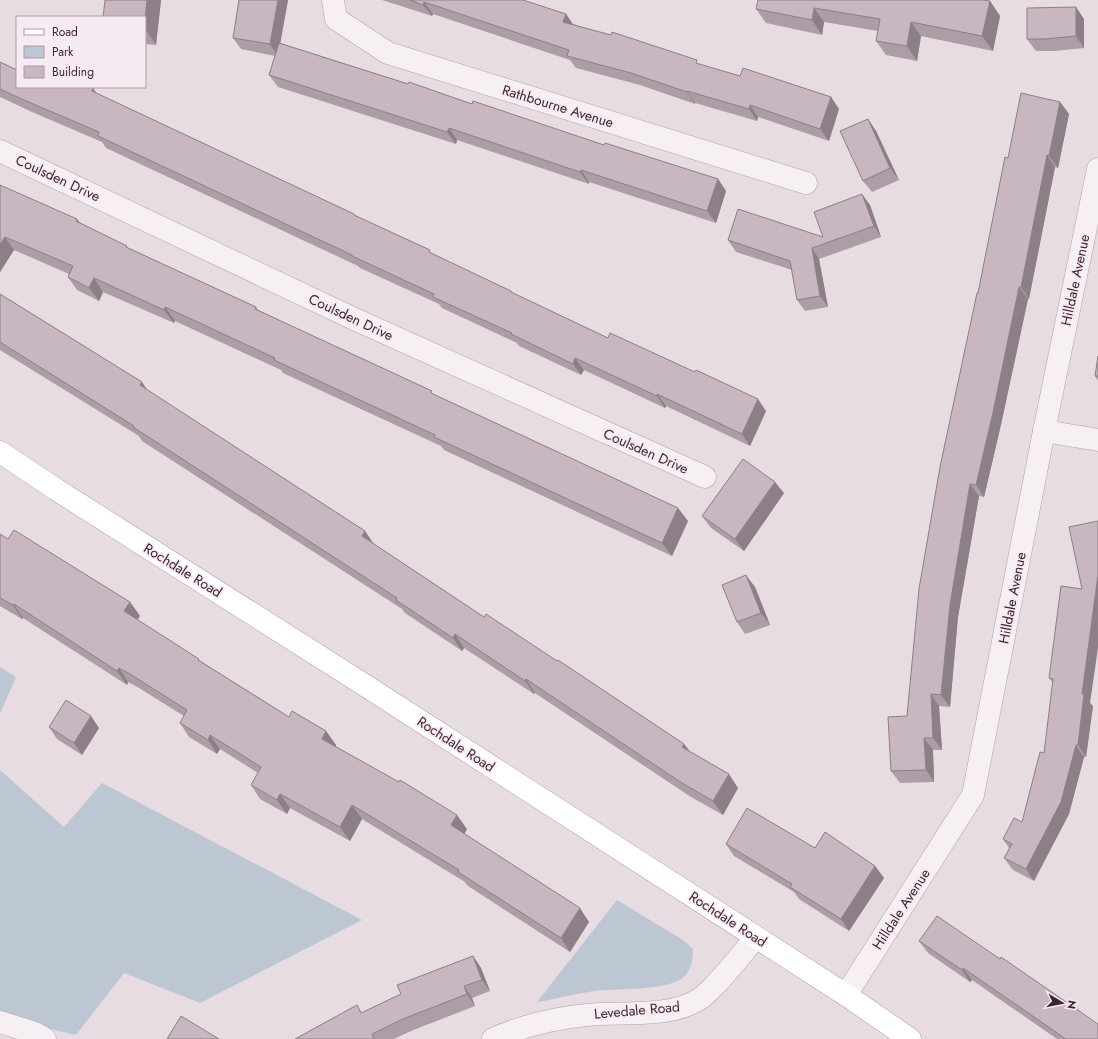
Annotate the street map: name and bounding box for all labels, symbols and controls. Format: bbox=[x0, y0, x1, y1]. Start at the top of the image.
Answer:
legend bbox=[16, 16, 146, 88]
text: Road bbox=[52, 23, 78, 41]
text: Park bbox=[52, 43, 74, 61]
text: Building bbox=[52, 63, 94, 81]
street label: Rathbourne Avenue bbox=[500, 80, 616, 132]
street label: Coulsden Drive bbox=[12, 150, 104, 206]
street label: Hilldale Avenue bbox=[1056, 232, 1094, 328]
street label: Coulsden Drive bbox=[305, 289, 397, 345]
street label: Coulsden Drive bbox=[600, 423, 692, 479]
street label: Rochdale Road bbox=[140, 538, 226, 602]
street label: Hilldale Avenue bbox=[993, 550, 1031, 646]
street label: Rochdale Road bbox=[413, 711, 499, 777]
street label: Hilldale Avenue bbox=[867, 865, 935, 953]
street label: Rochdale Road bbox=[685, 886, 771, 952]
north arrow bbox=[1042, 983, 1082, 1023]
street label: Levedale Road bbox=[593, 996, 681, 1024]
text: N bbox=[1063, 999, 1080, 1010]

